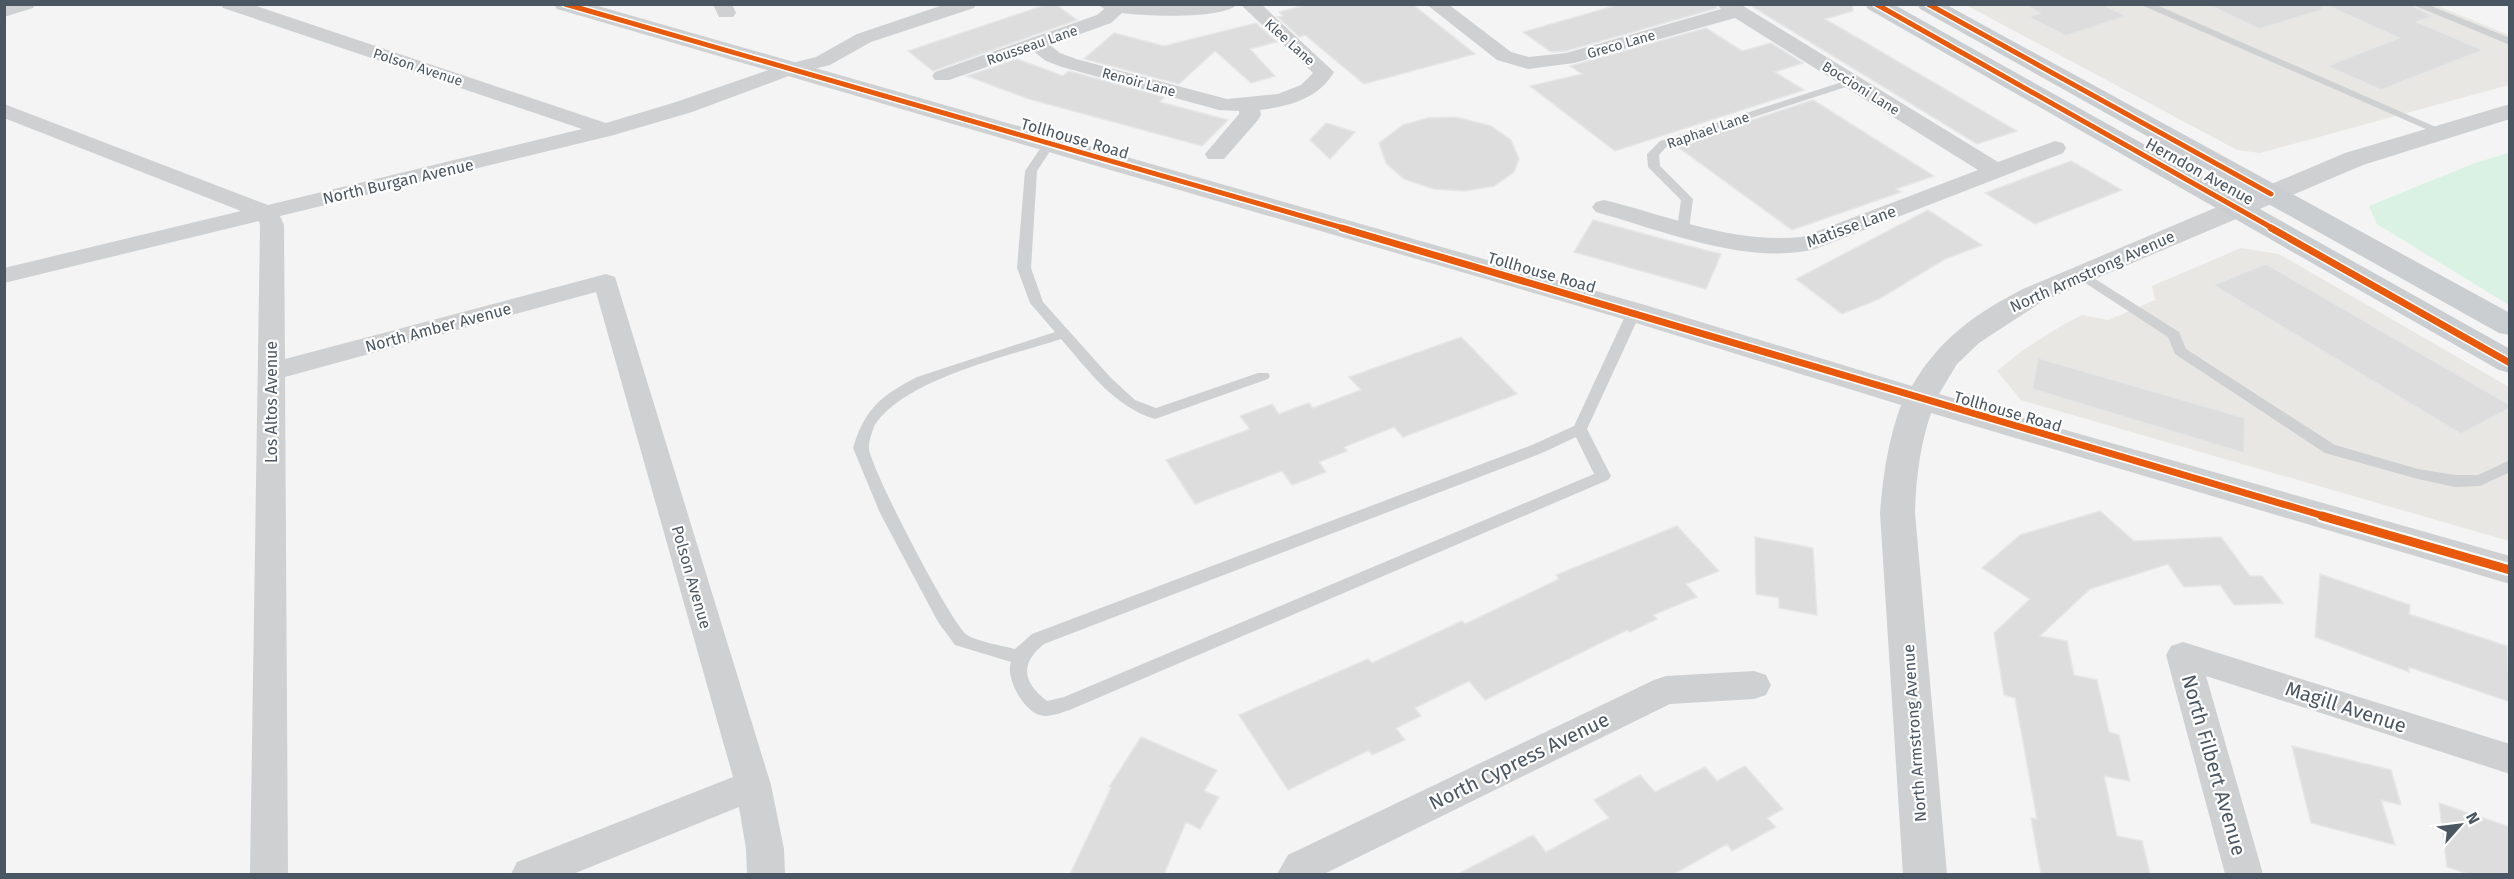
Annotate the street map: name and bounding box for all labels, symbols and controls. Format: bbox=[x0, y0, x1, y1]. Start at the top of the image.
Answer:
street label: Klee Lane bbox=[1261, 15, 1318, 69]
street label: Rousseau Lane bbox=[985, 22, 1080, 69]
street label: Greco Lane bbox=[1585, 27, 1657, 62]
street label: Polson Avenue bbox=[371, 45, 465, 90]
street label: Boccioni Lane bbox=[1819, 58, 1903, 119]
street label: Renoir Lane bbox=[1100, 64, 1178, 100]
street label: Raphael Lane bbox=[1665, 108, 1751, 152]
street label: Tollhouse Road bbox=[1019, 114, 1131, 163]
street label: Herndon Avenue bbox=[2142, 134, 2257, 209]
street label: North Burgan Avenue bbox=[321, 155, 475, 208]
street label: Matisse Lane bbox=[1804, 202, 1898, 251]
street label: North Armstrong Avenue bbox=[2007, 227, 2177, 316]
street label: Tollhouse Road bbox=[1486, 248, 1598, 297]
street label: North Amber Avenue bbox=[363, 299, 513, 356]
street label: Los Altos Avenue bbox=[262, 341, 281, 463]
street label: Tollhouse Road bbox=[1952, 387, 2064, 436]
street label: Polson Avenue bbox=[668, 523, 715, 631]
street label: North Armstrong Avenue bbox=[1899, 643, 1930, 823]
street label: North Filbert Avenue bbox=[2177, 672, 2251, 858]
street label: Magill Avenue bbox=[2283, 676, 2409, 738]
street label: North Cypress Avenue bbox=[1425, 707, 1613, 815]
north arrow bbox=[2430, 795, 2490, 855]
text: N bbox=[2462, 809, 2484, 827]

